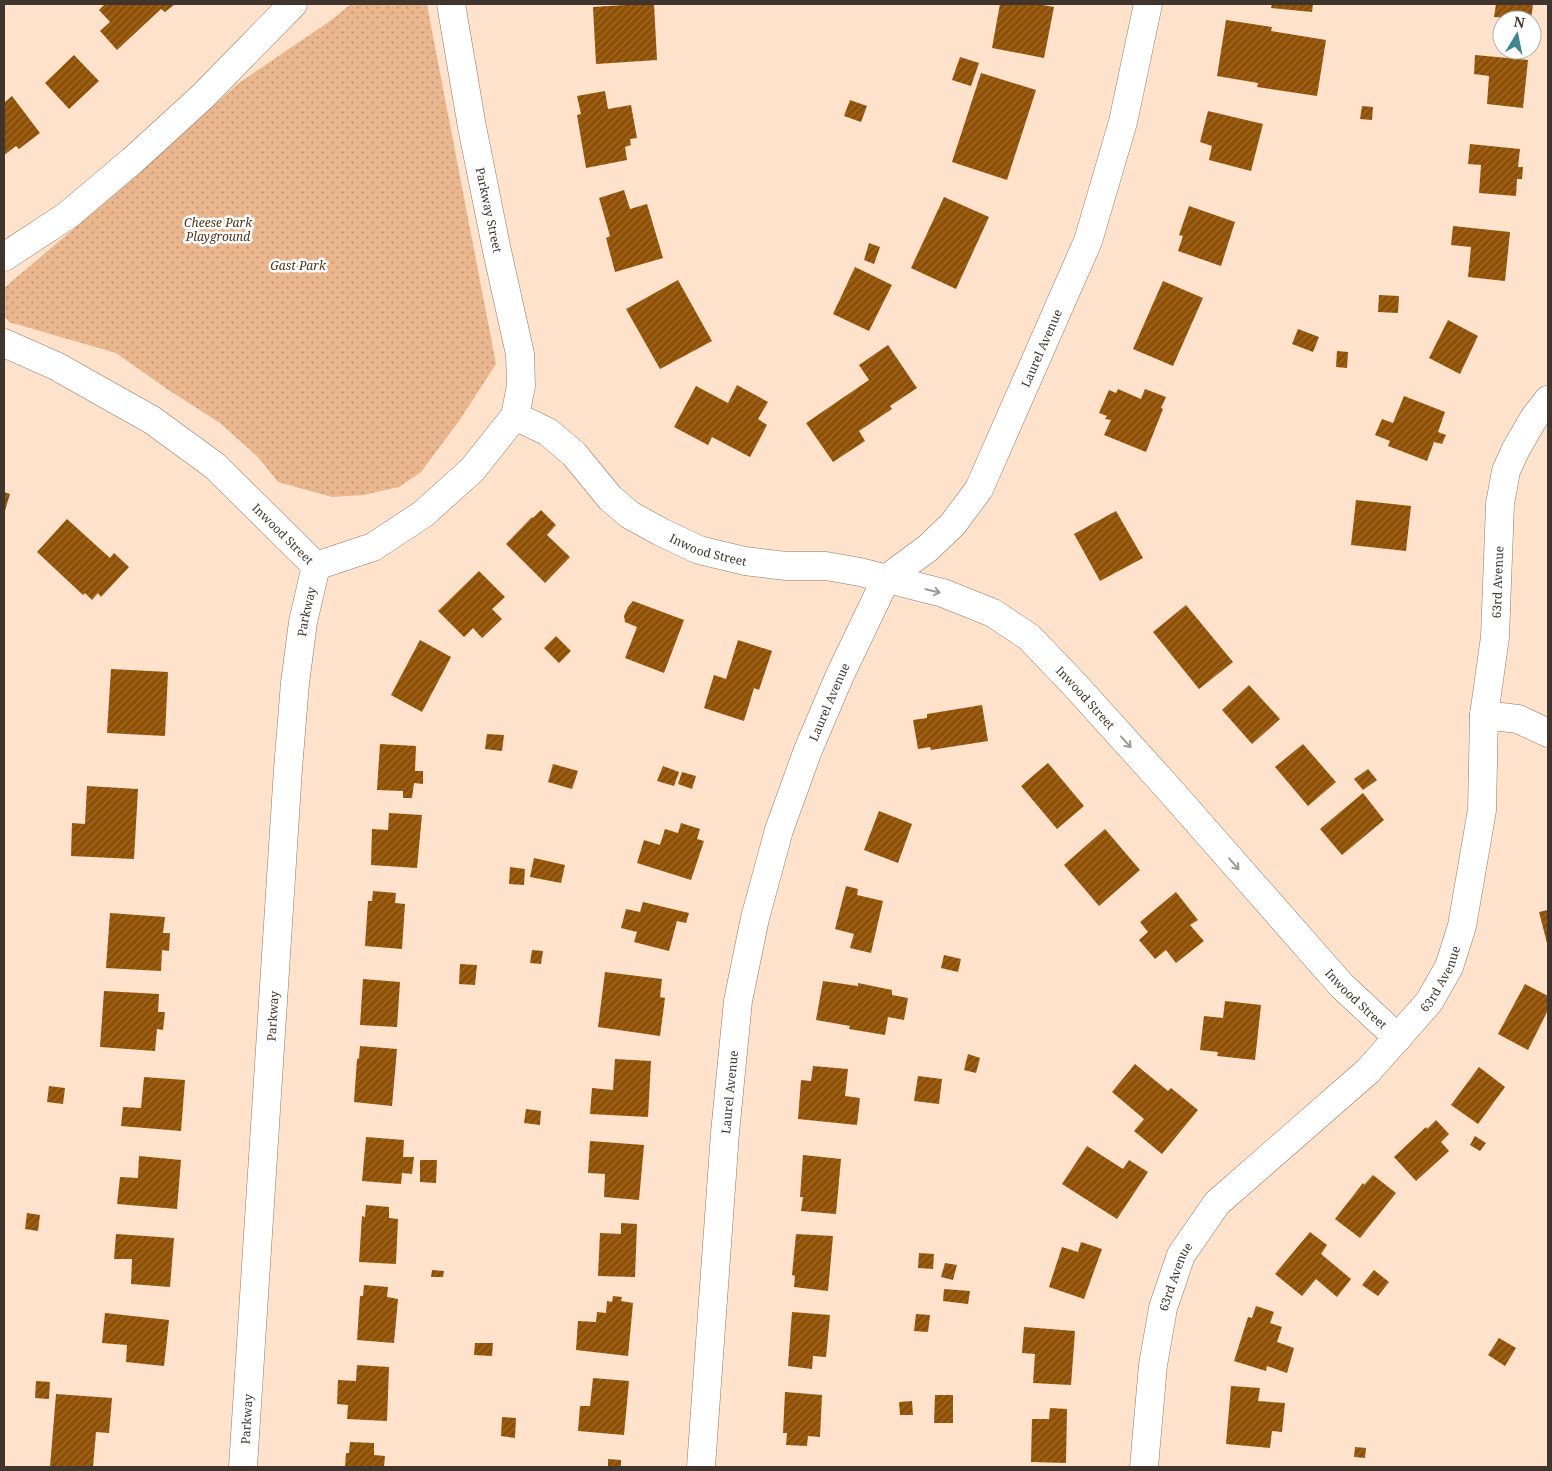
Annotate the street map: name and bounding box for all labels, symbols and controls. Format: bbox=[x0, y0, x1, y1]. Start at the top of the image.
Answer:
north arrow bbox=[1492, 10, 1542, 60]
text: N bbox=[1512, 11, 1526, 32]
street label: Parkway Street bbox=[472, 166, 506, 254]
park label: Cheese Park Playground bbox=[184, 214, 253, 245]
park label: Gast Park bbox=[270, 257, 327, 274]
street label: Laurel Avenue bbox=[1016, 306, 1066, 390]
street label: Inwood Street bbox=[249, 499, 318, 568]
street label: Inwood Street bbox=[667, 529, 749, 570]
street label: 63rd Avenue bbox=[1487, 545, 1507, 619]
street label: Parkway bbox=[293, 585, 319, 637]
one-way arrow bbox=[925, 587, 941, 596]
street label: Laurel Avenue bbox=[804, 660, 853, 744]
street label: Inwood Street bbox=[1052, 662, 1119, 733]
one-way arrow bbox=[1120, 735, 1132, 748]
one-way arrow bbox=[1228, 857, 1240, 870]
street label: 63rd Avenue bbox=[1416, 944, 1464, 1015]
street label: Inwood Street bbox=[1322, 965, 1391, 1033]
street label: Parkway bbox=[262, 990, 282, 1042]
street label: Laurel Avenue bbox=[716, 1050, 742, 1135]
street label: 63rd Avenue bbox=[1154, 1239, 1196, 1313]
street label: Parkway bbox=[236, 1393, 256, 1445]

